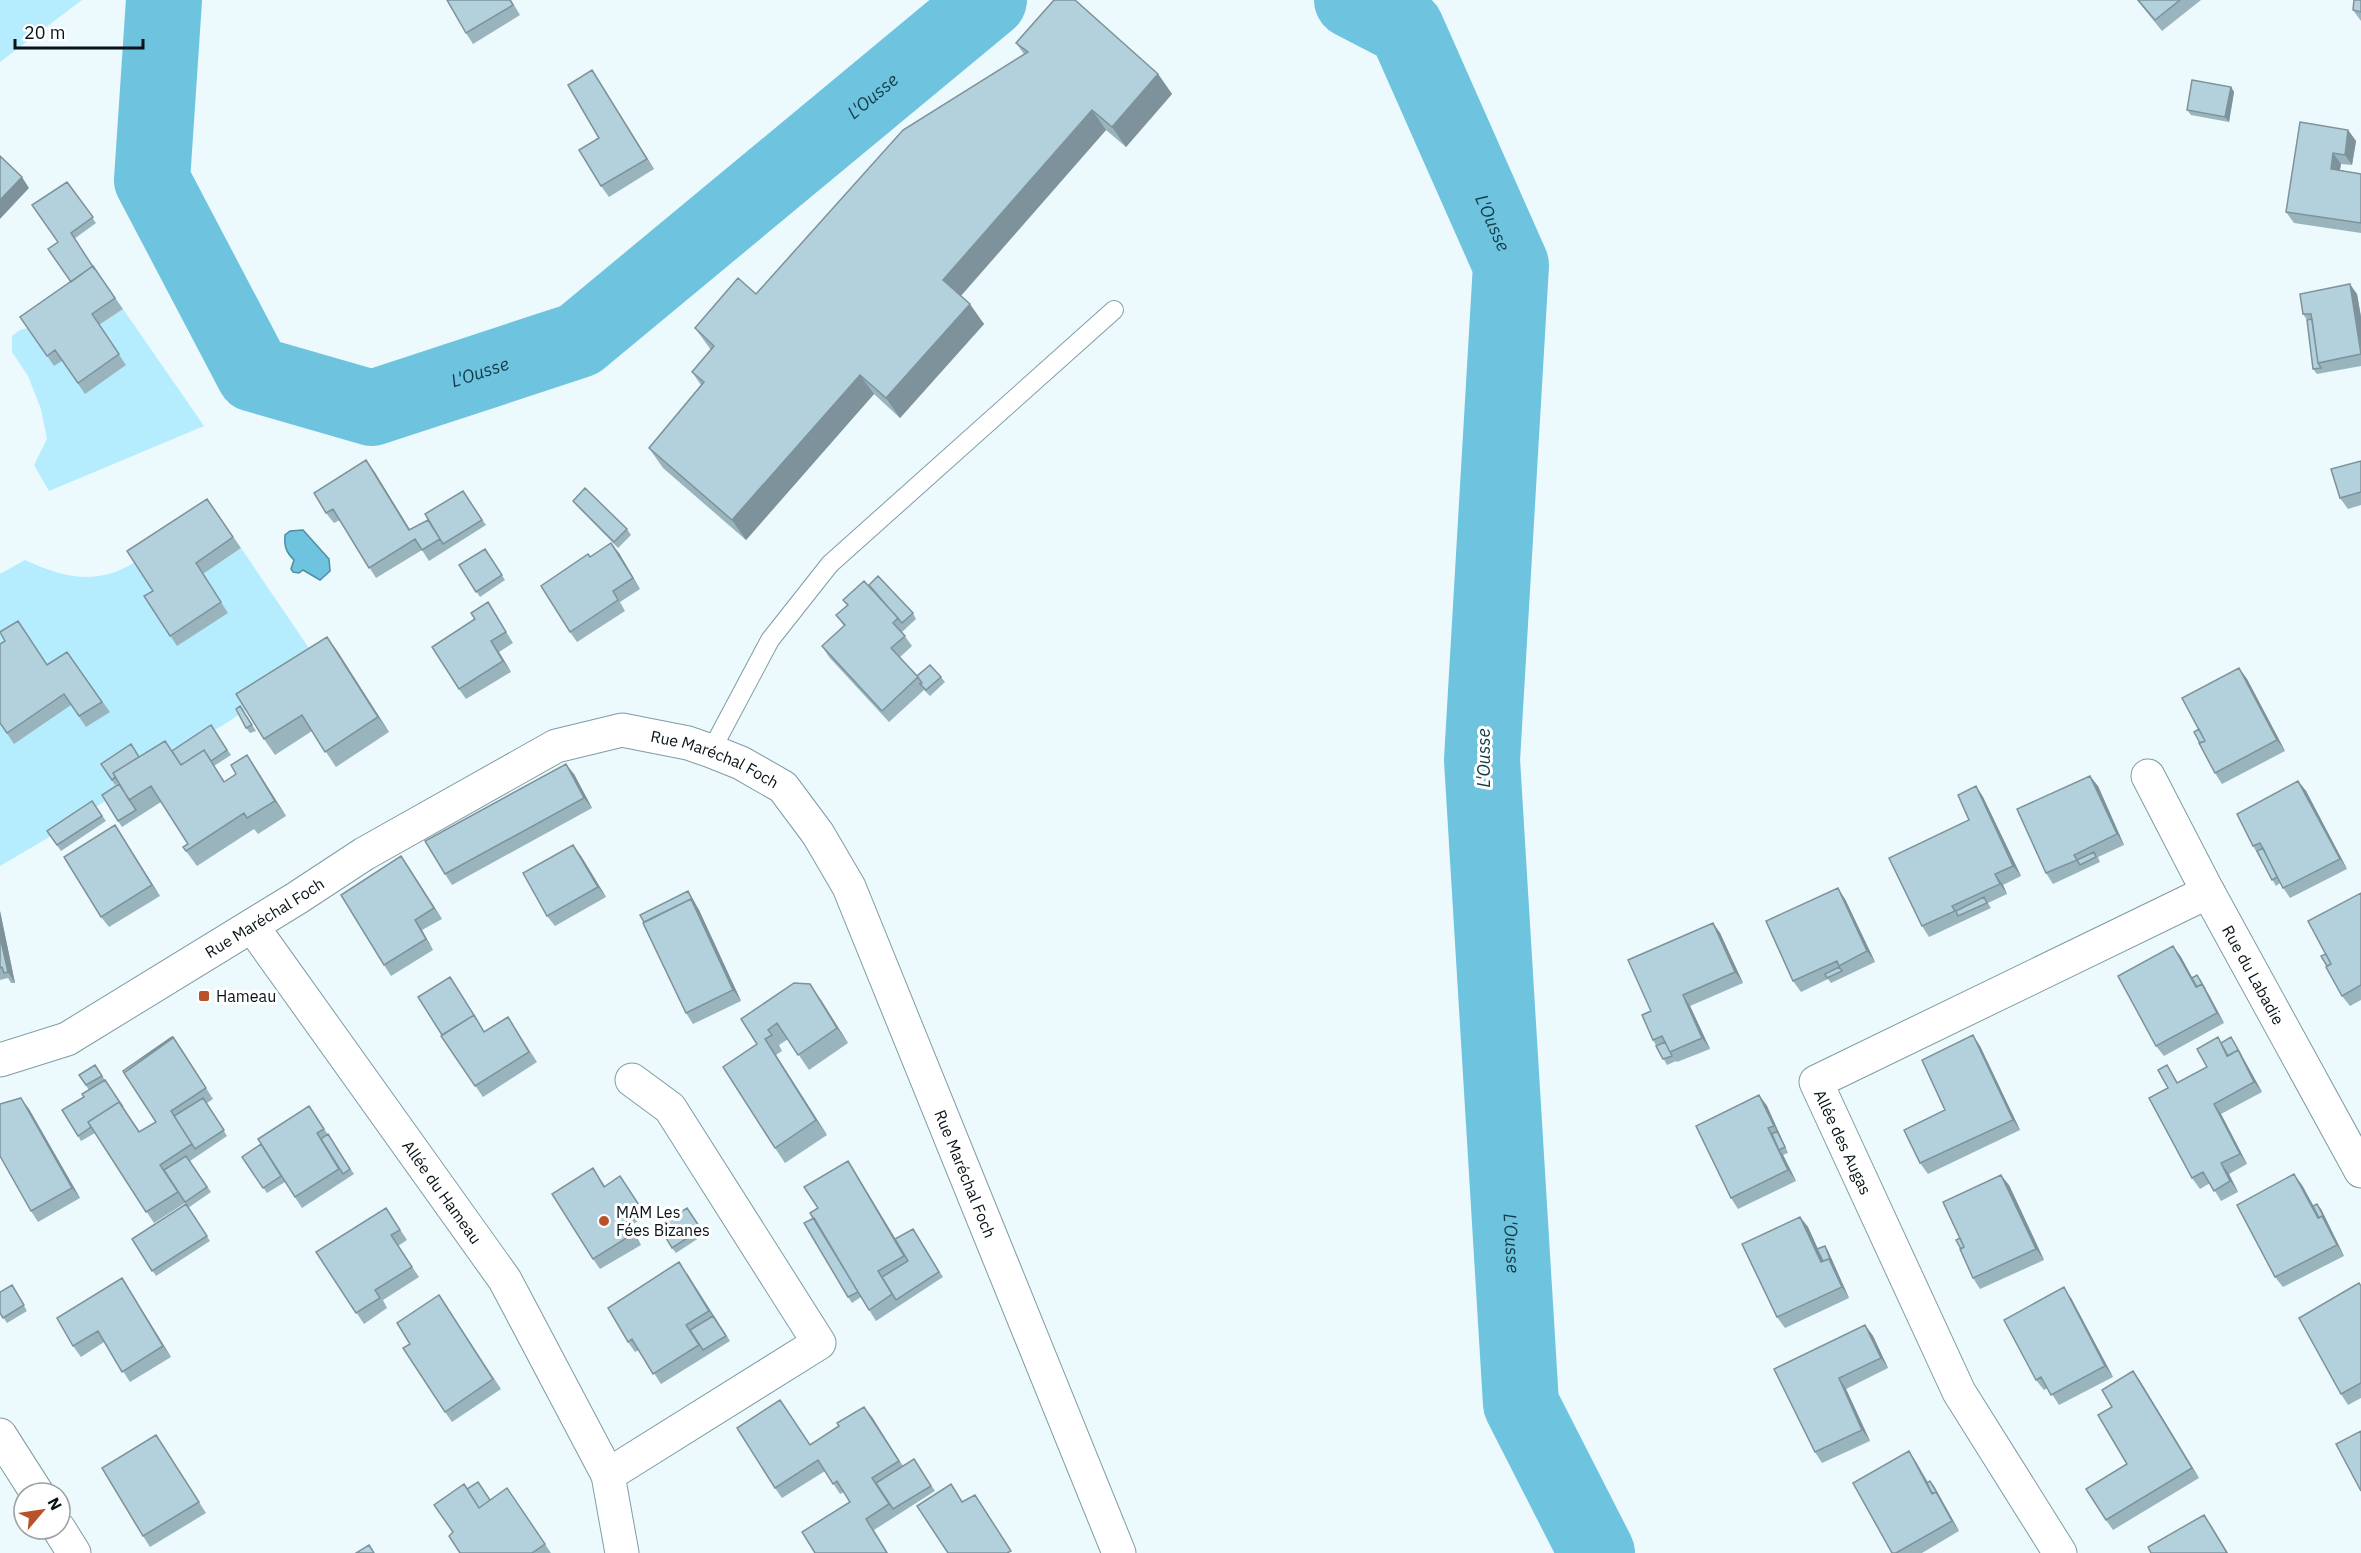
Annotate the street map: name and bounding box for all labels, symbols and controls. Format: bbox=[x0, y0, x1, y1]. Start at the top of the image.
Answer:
scale bar bbox=[15, 12, 142, 50]
text: 20 m bbox=[24, 21, 66, 44]
water label: L'Ousse bbox=[842, 68, 903, 124]
water label: L'Ousse bbox=[1470, 191, 1515, 255]
water label: L'Ousse bbox=[448, 352, 512, 392]
street label: Rue Maréchal Foch bbox=[649, 726, 782, 793]
water label: L'Ousse bbox=[1472, 728, 1495, 788]
street label: Rue Maréchal Foch bbox=[201, 873, 328, 962]
street label: Rue du Labadie bbox=[2218, 921, 2289, 1028]
place label: Hameau bbox=[216, 986, 276, 1006]
marker: Hameau bbox=[197, 989, 211, 1003]
street label: Allée des Augas bbox=[1810, 1086, 1876, 1198]
street label: Rue Maréchal Foch bbox=[930, 1107, 1000, 1241]
street label: Allée du Hameau bbox=[398, 1136, 486, 1248]
place label: MAM Les Fées Bizanes bbox=[616, 1202, 710, 1240]
water label: L'Ousse bbox=[1498, 1213, 1525, 1274]
marker: MAM Les Fées Bizanes bbox=[597, 1214, 611, 1228]
north arrow bbox=[12, 1481, 72, 1541]
text: N bbox=[44, 1494, 67, 1514]

